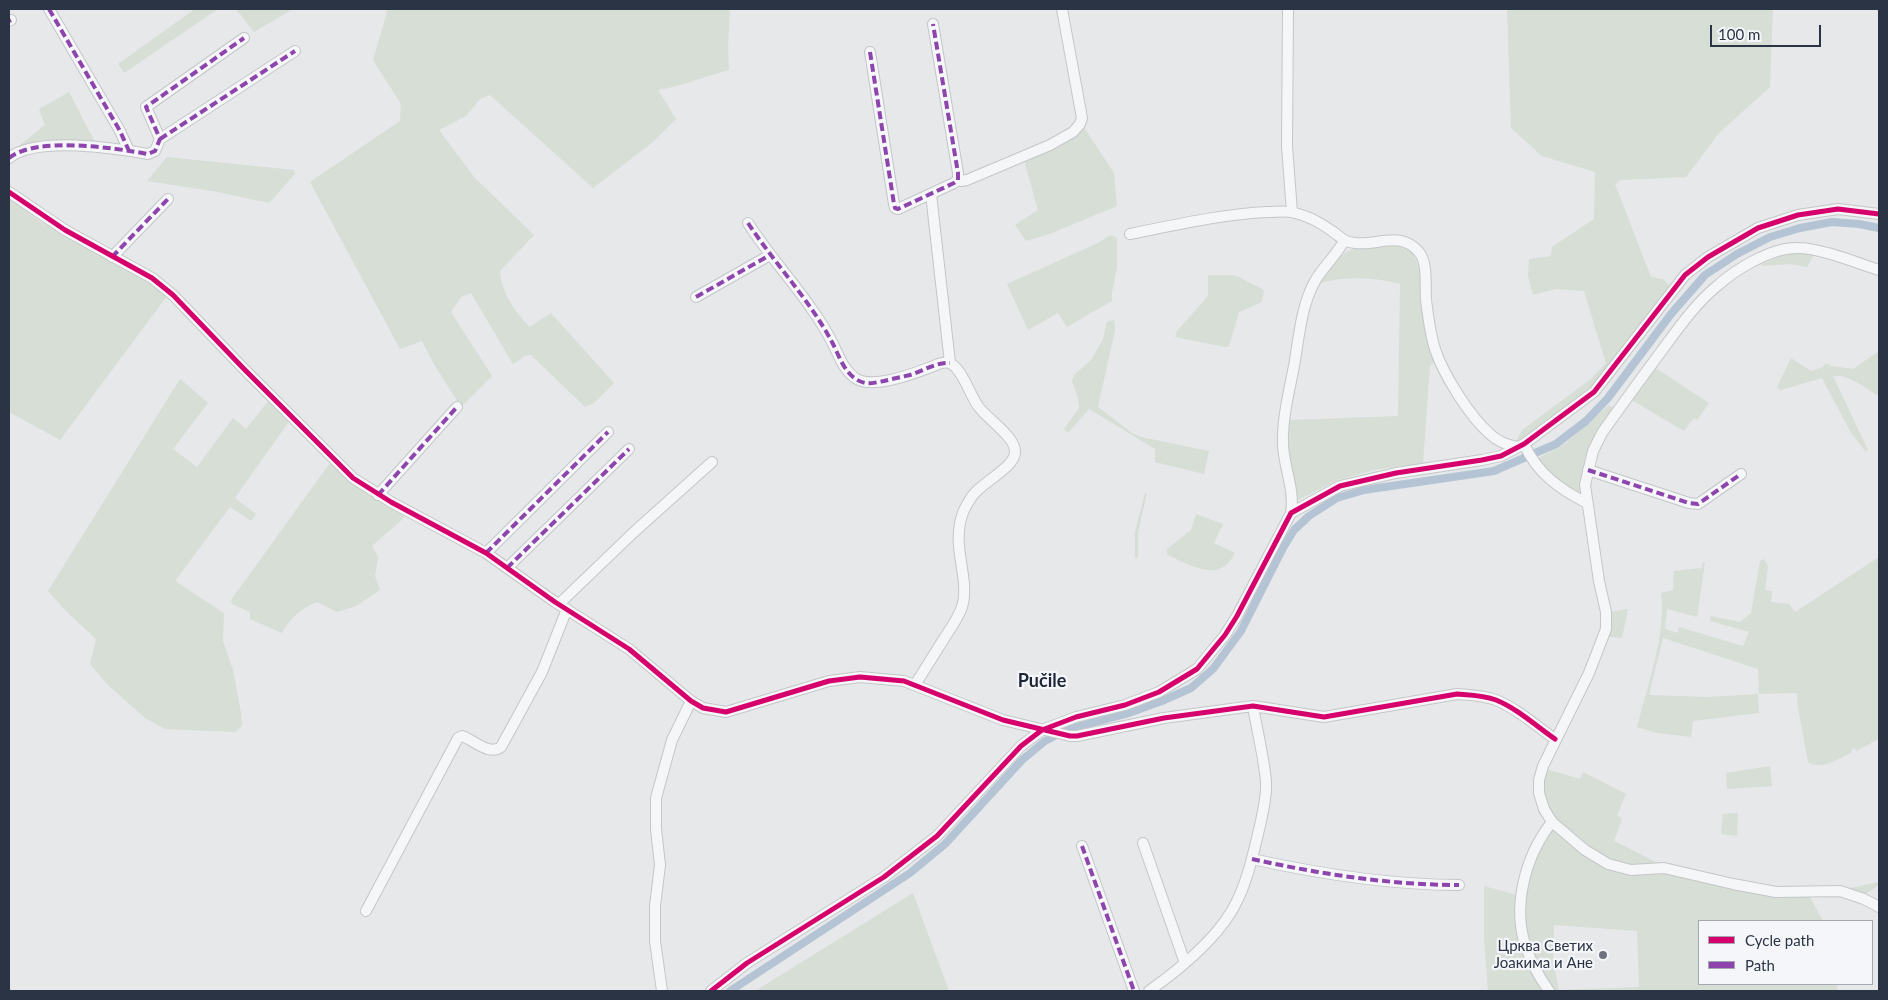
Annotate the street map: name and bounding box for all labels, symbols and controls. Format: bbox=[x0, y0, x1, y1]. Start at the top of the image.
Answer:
scale bar bbox=[1713, 15, 1824, 47]
text: 100 m bbox=[1718, 25, 1760, 43]
district label: Pučile bbox=[1018, 670, 1066, 692]
legend bbox=[1698, 920, 1873, 985]
text: Cycle path bbox=[1745, 931, 1814, 949]
place label: Црква Светих Јоакима и Ане bbox=[1494, 937, 1593, 972]
marker: Црква Светих Јоакима и Ане bbox=[1597, 949, 1609, 961]
text: Path bbox=[1745, 956, 1775, 974]

